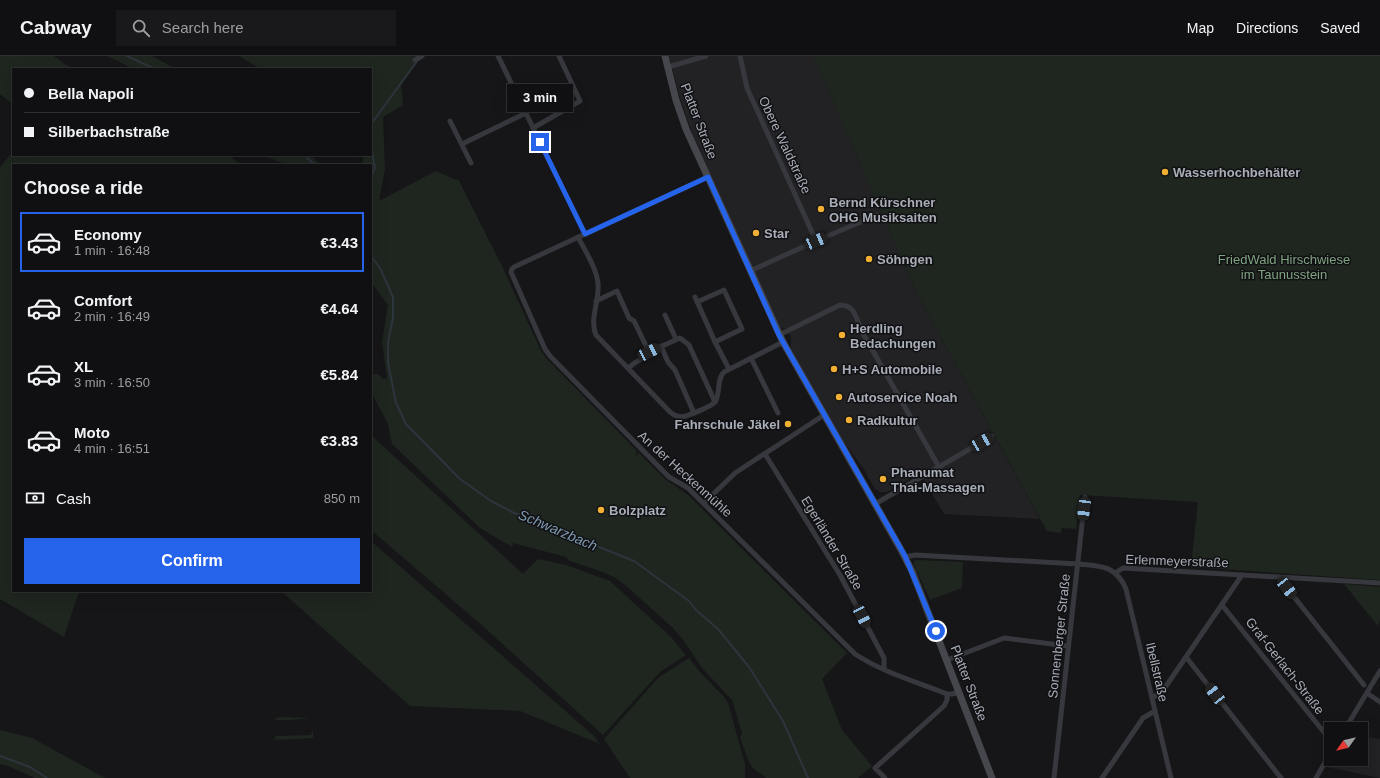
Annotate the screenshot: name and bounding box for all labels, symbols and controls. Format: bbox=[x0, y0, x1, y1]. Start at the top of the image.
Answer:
search box bbox=[116, 10, 396, 46]
text: Cabway bbox=[20, 17, 92, 38]
icon: search bbox=[130, 17, 152, 39]
text: Search here bbox=[162, 19, 244, 36]
text: Map bbox=[1187, 20, 1214, 36]
text: Directions bbox=[1236, 20, 1298, 36]
text: Saved bbox=[1320, 20, 1360, 36]
street label: Platter Straße bbox=[678, 81, 720, 161]
callout: 3 min bbox=[507, 84, 573, 112]
text: Bella Napoli bbox=[48, 85, 134, 102]
text: 3 min bbox=[523, 90, 557, 105]
street label: Obere Waldstraße bbox=[756, 94, 814, 196]
text: Silberbachstraße bbox=[48, 123, 170, 140]
route end bbox=[531, 133, 549, 151]
place label: Wasserhochbehälter bbox=[1173, 165, 1300, 180]
marker: Wasserhochbehälter bbox=[1160, 167, 1170, 177]
text: Choose a ride bbox=[24, 178, 143, 198]
place label: Bernd Kürschner OHG Musiksaiten bbox=[829, 195, 937, 225]
marker: Bernd Kürschner OHG Musiksaiten bbox=[816, 204, 826, 214]
icon: car bbox=[26, 224, 62, 260]
text: Economy bbox=[74, 226, 142, 243]
place label: Star bbox=[764, 226, 789, 241]
marker: Star bbox=[751, 228, 761, 238]
car bbox=[803, 231, 829, 251]
text: €3.43 bbox=[320, 234, 358, 251]
text: 1 min · 16:48 bbox=[74, 243, 150, 258]
place label: Söhngen bbox=[877, 252, 933, 267]
park label: FriedWald Hirschwiese im Taunusstein bbox=[1218, 252, 1350, 282]
marker: Söhngen bbox=[864, 254, 874, 264]
icon: car bbox=[26, 290, 62, 326]
text: Comfort bbox=[74, 292, 132, 309]
text: €4.64 bbox=[320, 300, 358, 317]
text: 2 min · 16:49 bbox=[74, 309, 150, 324]
place label: Herdling Bedachungen bbox=[850, 321, 936, 351]
marker: Herdling Bedachungen bbox=[837, 330, 847, 340]
car bbox=[636, 341, 662, 363]
icon: car bbox=[26, 356, 62, 392]
text: XL bbox=[74, 358, 93, 375]
place label: H+S Automobile bbox=[842, 362, 942, 377]
marker: H+S Automobile bbox=[829, 364, 839, 374]
text: €5.84 bbox=[320, 366, 358, 383]
text: 3 min · 16:50 bbox=[74, 375, 150, 390]
place label: Autoservice Noah bbox=[847, 390, 958, 405]
marker: Autoservice Noah bbox=[834, 392, 844, 402]
place label: Radkultur bbox=[857, 413, 918, 428]
marker: Radkultur bbox=[844, 415, 854, 425]
place label: Fahrschule Jäkel bbox=[675, 417, 780, 432]
marker: Fahrschule Jäkel bbox=[783, 419, 793, 429]
icon: car bbox=[26, 422, 62, 458]
text: Moto bbox=[74, 424, 110, 441]
street label: An der Heckenmühle bbox=[635, 428, 735, 520]
car bbox=[969, 431, 995, 453]
text: €3.83 bbox=[320, 432, 358, 449]
text: 4 min · 16:51 bbox=[74, 441, 150, 456]
place label: Phanumat Thai-Massagen bbox=[891, 465, 985, 495]
marker: Phanumat Thai-Massagen bbox=[878, 474, 888, 484]
icon: cash bbox=[24, 487, 46, 509]
text: Cash bbox=[56, 490, 91, 507]
text: 850 m bbox=[324, 491, 360, 506]
street label: Egerländer Straße bbox=[798, 494, 866, 592]
car bbox=[1077, 496, 1091, 522]
place label: Bolzplatz bbox=[609, 503, 667, 518]
marker: Bolzplatz bbox=[596, 505, 606, 515]
water label: Schwarzbach bbox=[516, 506, 600, 554]
button: Confirm bbox=[24, 538, 360, 584]
street label: Erlenmeyerstraße bbox=[1125, 552, 1229, 570]
street label: Sonnenberger Straße bbox=[1045, 573, 1073, 699]
car bbox=[1275, 575, 1299, 601]
car bbox=[851, 603, 873, 629]
street label: Graf-Gerlach-Straße bbox=[1243, 615, 1327, 717]
route start bbox=[927, 622, 945, 640]
street label: Ibellstraße bbox=[1143, 641, 1171, 703]
street label: Platter Straße bbox=[948, 643, 990, 723]
car bbox=[1203, 681, 1227, 707]
north arrow bbox=[1324, 722, 1368, 766]
map controls bbox=[1324, 722, 1368, 766]

